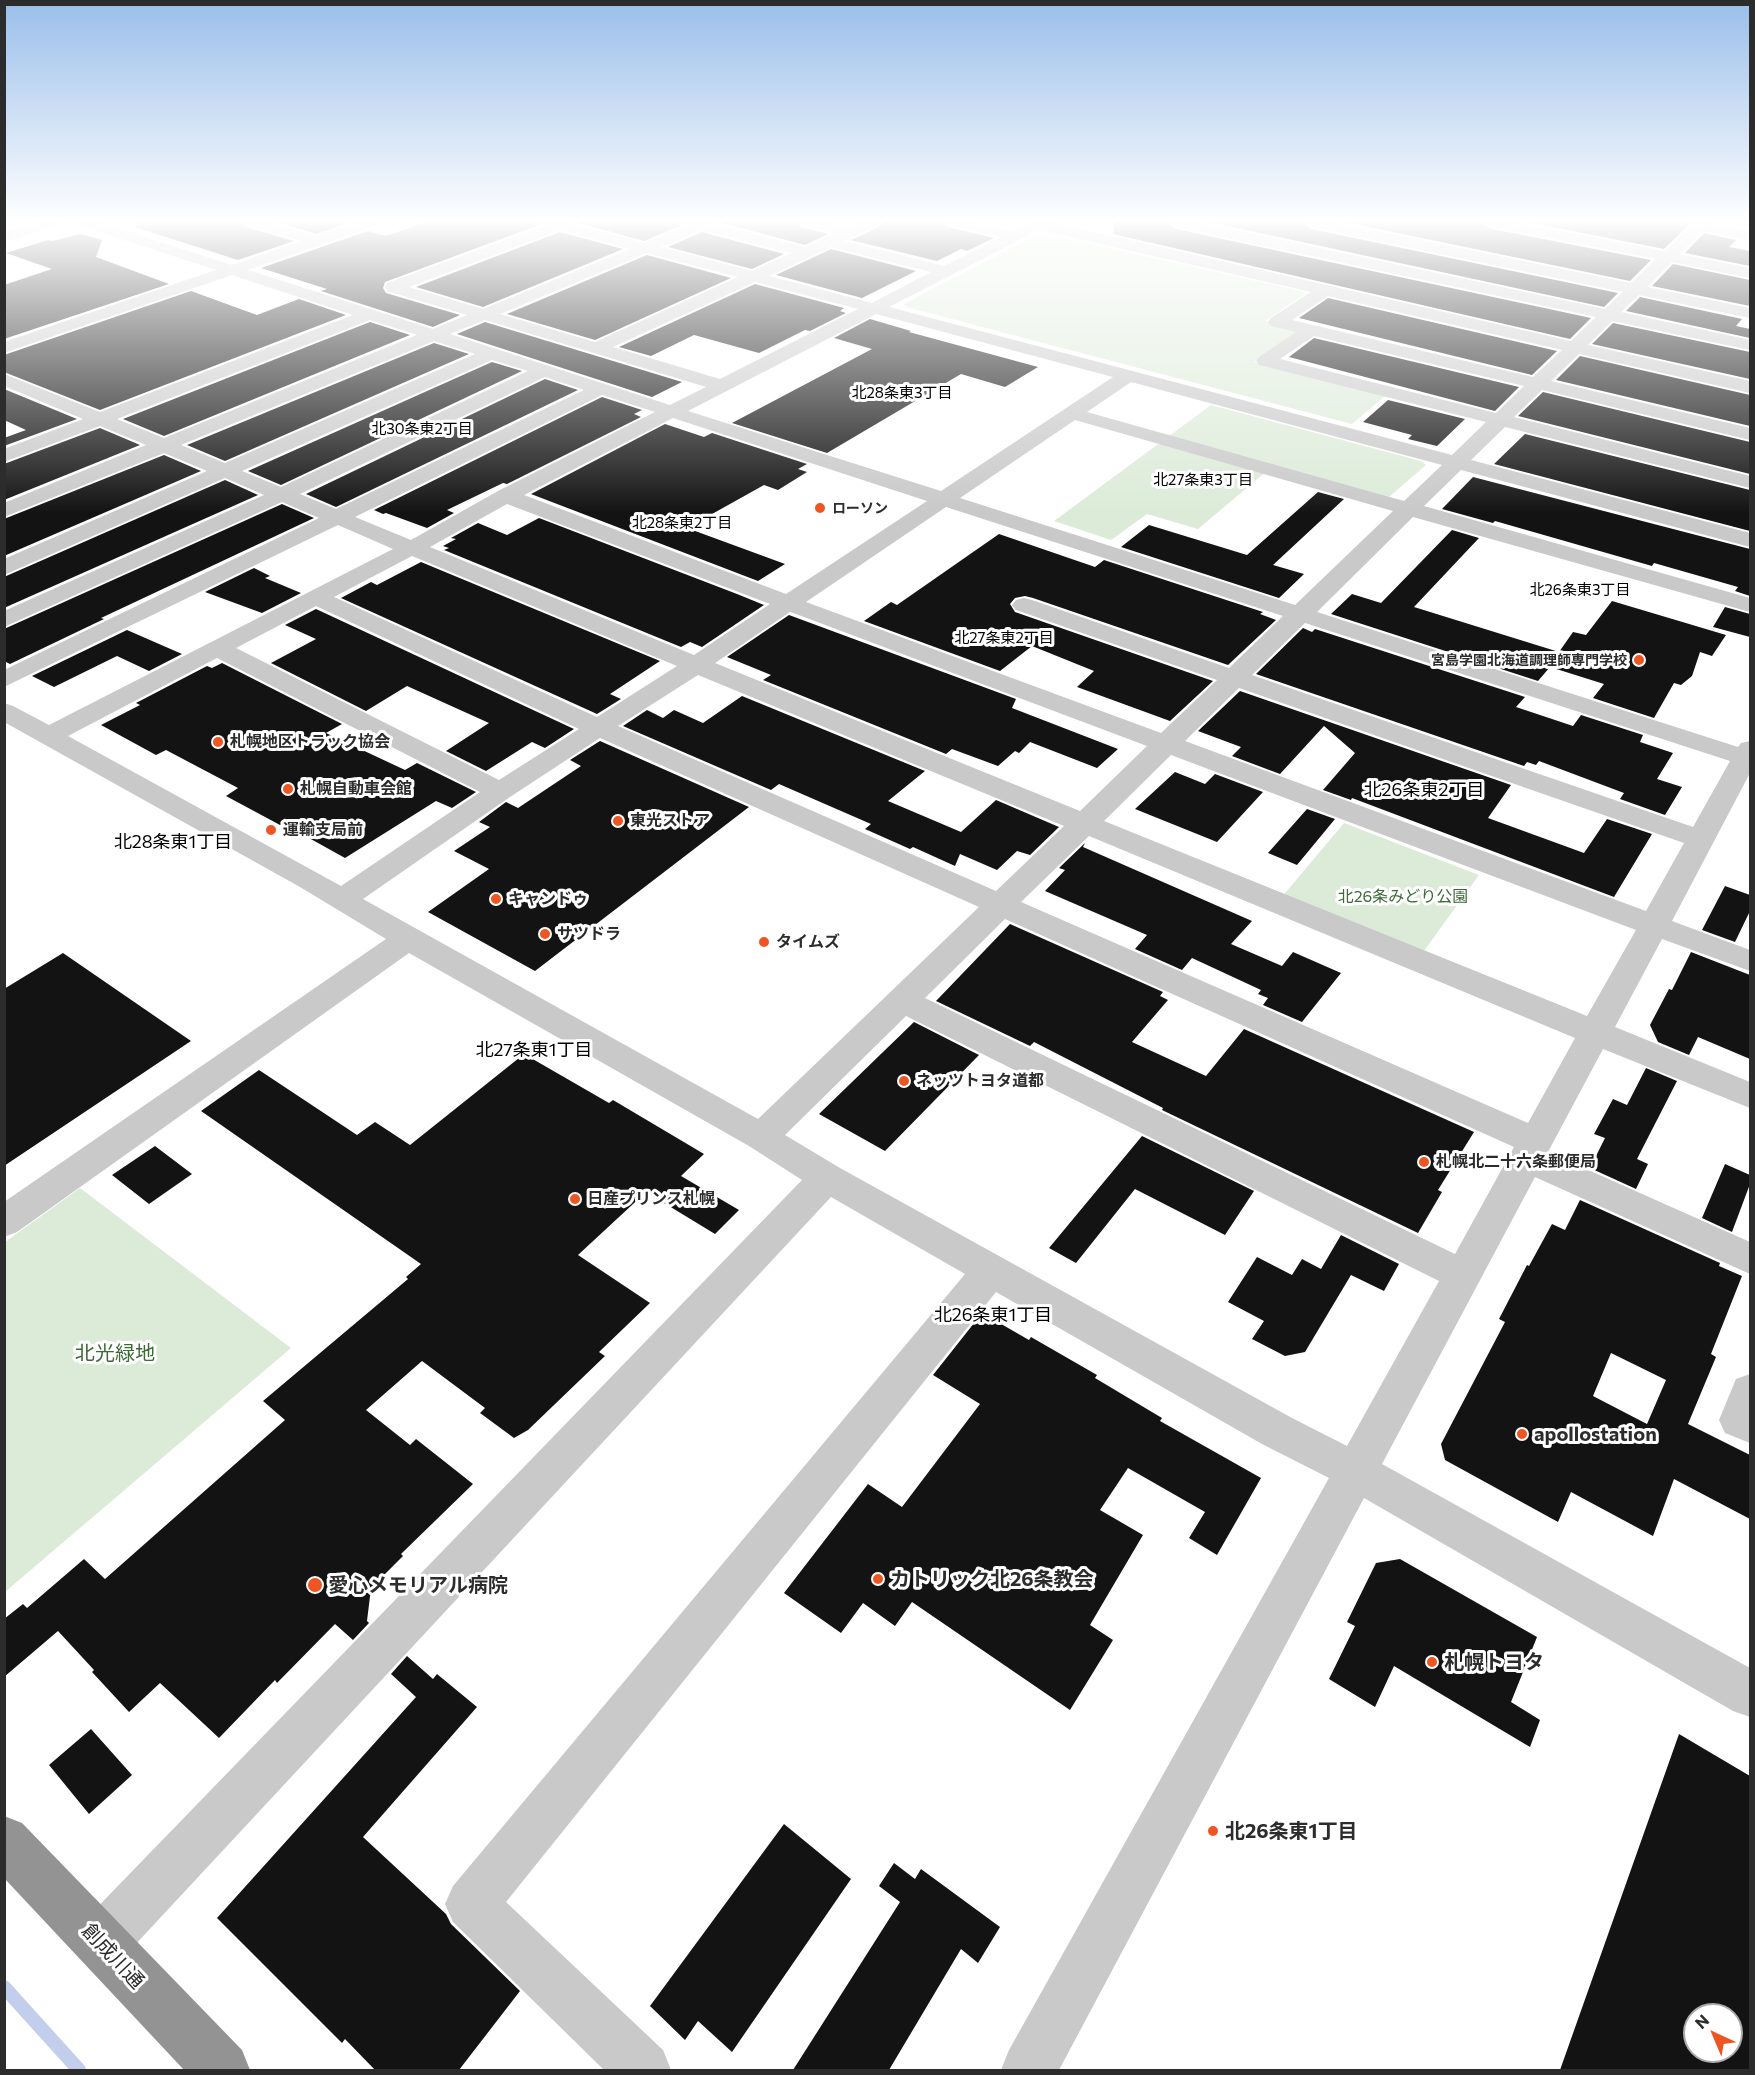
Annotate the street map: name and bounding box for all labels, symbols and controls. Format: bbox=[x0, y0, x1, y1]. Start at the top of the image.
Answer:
district label: 北28条東3丁目 bbox=[852, 384, 952, 402]
district label: 北30条東2丁目 bbox=[371, 420, 473, 438]
district label: 北27条東3丁目 bbox=[1153, 471, 1253, 489]
place label: ローソン bbox=[832, 500, 888, 516]
marker: ローソン bbox=[813, 501, 827, 515]
district label: 北28条東2丁目 bbox=[632, 514, 732, 532]
district label: 北26条東3丁目 bbox=[1530, 581, 1630, 599]
district label: 北27条東2丁目 bbox=[954, 629, 1054, 647]
place label: 宮島学園北海道調理師専門学校 bbox=[1431, 652, 1627, 668]
marker: 宮島学園北海道調理師専門学校 bbox=[1632, 653, 1646, 667]
place label: 札幌地区トラック協会 bbox=[230, 732, 390, 752]
marker: 札幌地区トラック協会 bbox=[211, 735, 225, 749]
place label: 札幌自動車会館 bbox=[300, 779, 412, 799]
district label: 北26条東2丁目 bbox=[1364, 779, 1484, 801]
marker: 札幌自動車会館 bbox=[281, 782, 295, 796]
place label: 東光ストア bbox=[630, 811, 710, 831]
marker: 東光ストア bbox=[611, 814, 625, 828]
place label: 運輸支局前 bbox=[283, 820, 363, 840]
marker: 運輸支局前 bbox=[264, 823, 278, 837]
district label: 北28条東1丁目 bbox=[114, 831, 232, 853]
park label: 北26条みどり公園 bbox=[1338, 887, 1468, 907]
place label: キャンドゥ bbox=[508, 889, 588, 909]
marker: キャンドゥ bbox=[489, 892, 503, 906]
place label: サツドラ bbox=[557, 924, 621, 944]
marker: サツドラ bbox=[538, 927, 552, 941]
place label: タイムズ bbox=[776, 932, 840, 952]
marker: タイムズ bbox=[757, 935, 771, 949]
district label: 北27条東1丁目 bbox=[475, 1039, 593, 1061]
place label: ネッツトヨタ道都 bbox=[916, 1071, 1044, 1091]
marker: ネッツトヨタ道都 bbox=[897, 1074, 911, 1088]
place label: 札幌北二十六条郵便局 bbox=[1436, 1152, 1596, 1172]
marker: 札幌北二十六条郵便局 bbox=[1417, 1155, 1431, 1169]
place label: 日産プリンス札幌 bbox=[587, 1189, 715, 1209]
marker: 日産プリンス札幌 bbox=[568, 1192, 582, 1206]
district label: 北26条東1丁目 bbox=[934, 1304, 1052, 1326]
park label: 北光緑地 bbox=[75, 1341, 155, 1365]
place label: apollostation bbox=[1534, 1422, 1657, 1446]
marker: apollostation bbox=[1515, 1427, 1529, 1441]
place label: カトリック北26条教会 bbox=[890, 1567, 1094, 1591]
marker: カトリック北26条教会 bbox=[871, 1572, 885, 1586]
place label: 愛心メモリアル病院 bbox=[328, 1573, 508, 1597]
marker: 愛心メモリアル病院 bbox=[306, 1576, 324, 1594]
place label: 札幌トヨタ bbox=[1444, 1650, 1544, 1674]
marker: 札幌トヨタ bbox=[1425, 1655, 1439, 1669]
place label: 北26条東1丁目 bbox=[1225, 1819, 1358, 1843]
marker: 北26条東1丁目 bbox=[1206, 1824, 1220, 1838]
street label: 創成川通 bbox=[77, 1919, 149, 1993]
north arrow bbox=[1683, 2003, 1743, 2063]
text: N bbox=[1691, 2010, 1712, 2032]

